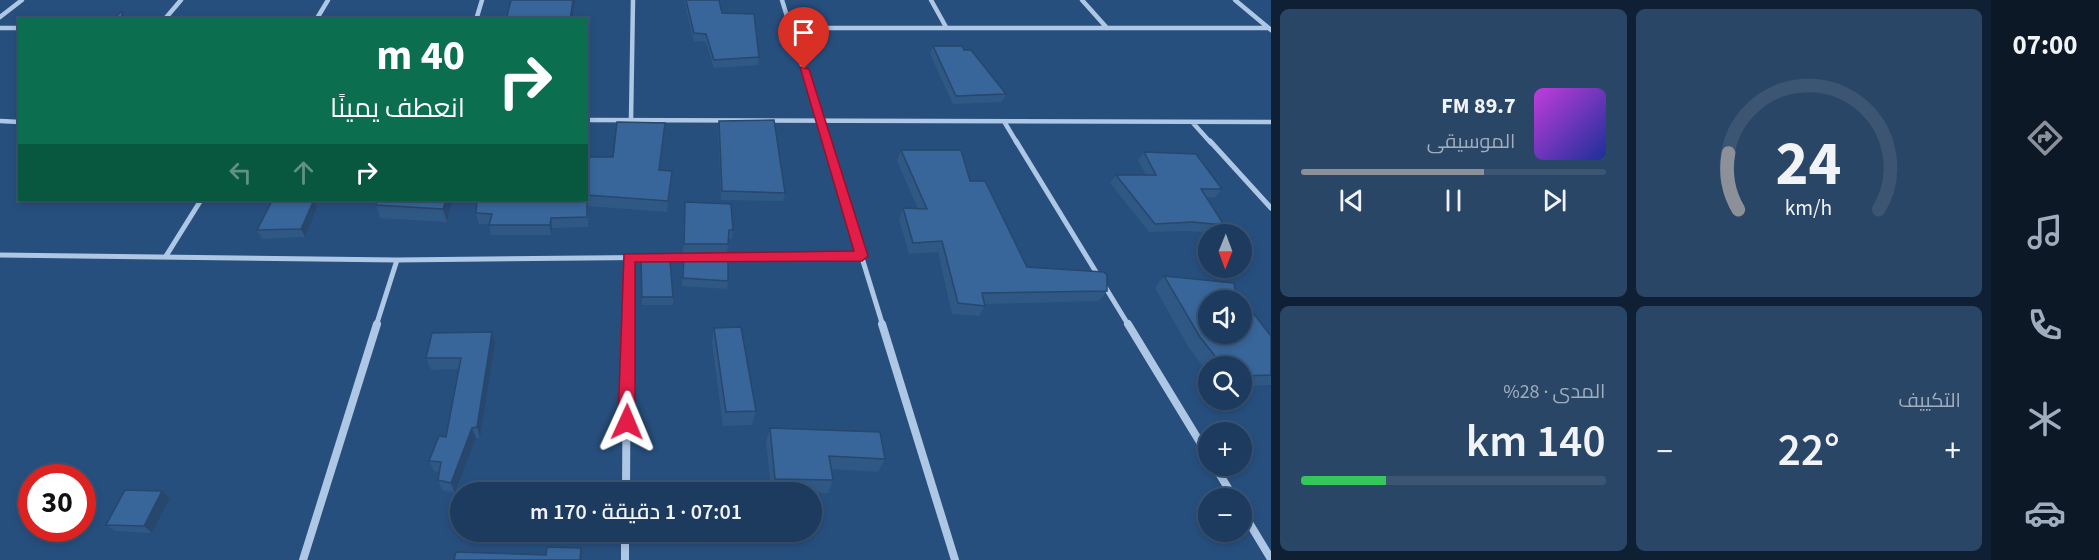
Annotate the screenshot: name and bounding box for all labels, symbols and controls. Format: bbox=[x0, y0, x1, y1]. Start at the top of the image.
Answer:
pin bbox=[778, 7, 829, 69]
icon: arrive bbox=[787, 16, 820, 49]
text: 40 m bbox=[376, 26, 465, 86]
text: 07:00 bbox=[2012, 26, 2078, 65]
icon: right bbox=[486, 42, 564, 120]
text: انعطف يمينًا bbox=[330, 89, 465, 128]
text: 89.7 FM bbox=[1441, 90, 1516, 122]
icon: directions bbox=[2024, 117, 2066, 159]
text: 24 bbox=[1776, 120, 1842, 209]
text: الموسيقى bbox=[1427, 128, 1516, 156]
icon: left bbox=[224, 156, 257, 189]
icon: ahead bbox=[287, 156, 320, 189]
icon: right bbox=[350, 156, 383, 189]
icon: previous bbox=[1335, 184, 1368, 217]
icon: pause bbox=[1437, 184, 1470, 217]
icon: next bbox=[1538, 184, 1571, 217]
text: km/h bbox=[1785, 193, 1833, 224]
icon: music bbox=[2024, 211, 2066, 253]
north arrow bbox=[1198, 224, 1252, 278]
map controls bbox=[1198, 224, 1252, 542]
button: sound bbox=[1198, 290, 1252, 344]
icon: phone bbox=[2024, 304, 2066, 346]
button: search bbox=[1198, 356, 1252, 410]
text: المدى · 28% bbox=[1503, 378, 1606, 406]
text: التكييف bbox=[1898, 387, 1961, 415]
position arrow bbox=[595, 390, 659, 454]
icon: climate bbox=[2024, 398, 2066, 440]
text: 140 km bbox=[1466, 410, 1606, 474]
text: 22° bbox=[1778, 419, 1840, 483]
button: + bbox=[1198, 422, 1252, 476]
text: − bbox=[1657, 428, 1673, 475]
text: + bbox=[1945, 428, 1961, 475]
speed limit sign: 30 bbox=[18, 464, 96, 542]
button: − bbox=[1198, 488, 1252, 542]
icon: car bbox=[2024, 492, 2066, 534]
text: 07:01 · 1 دقيقة · 170 m bbox=[530, 496, 742, 528]

